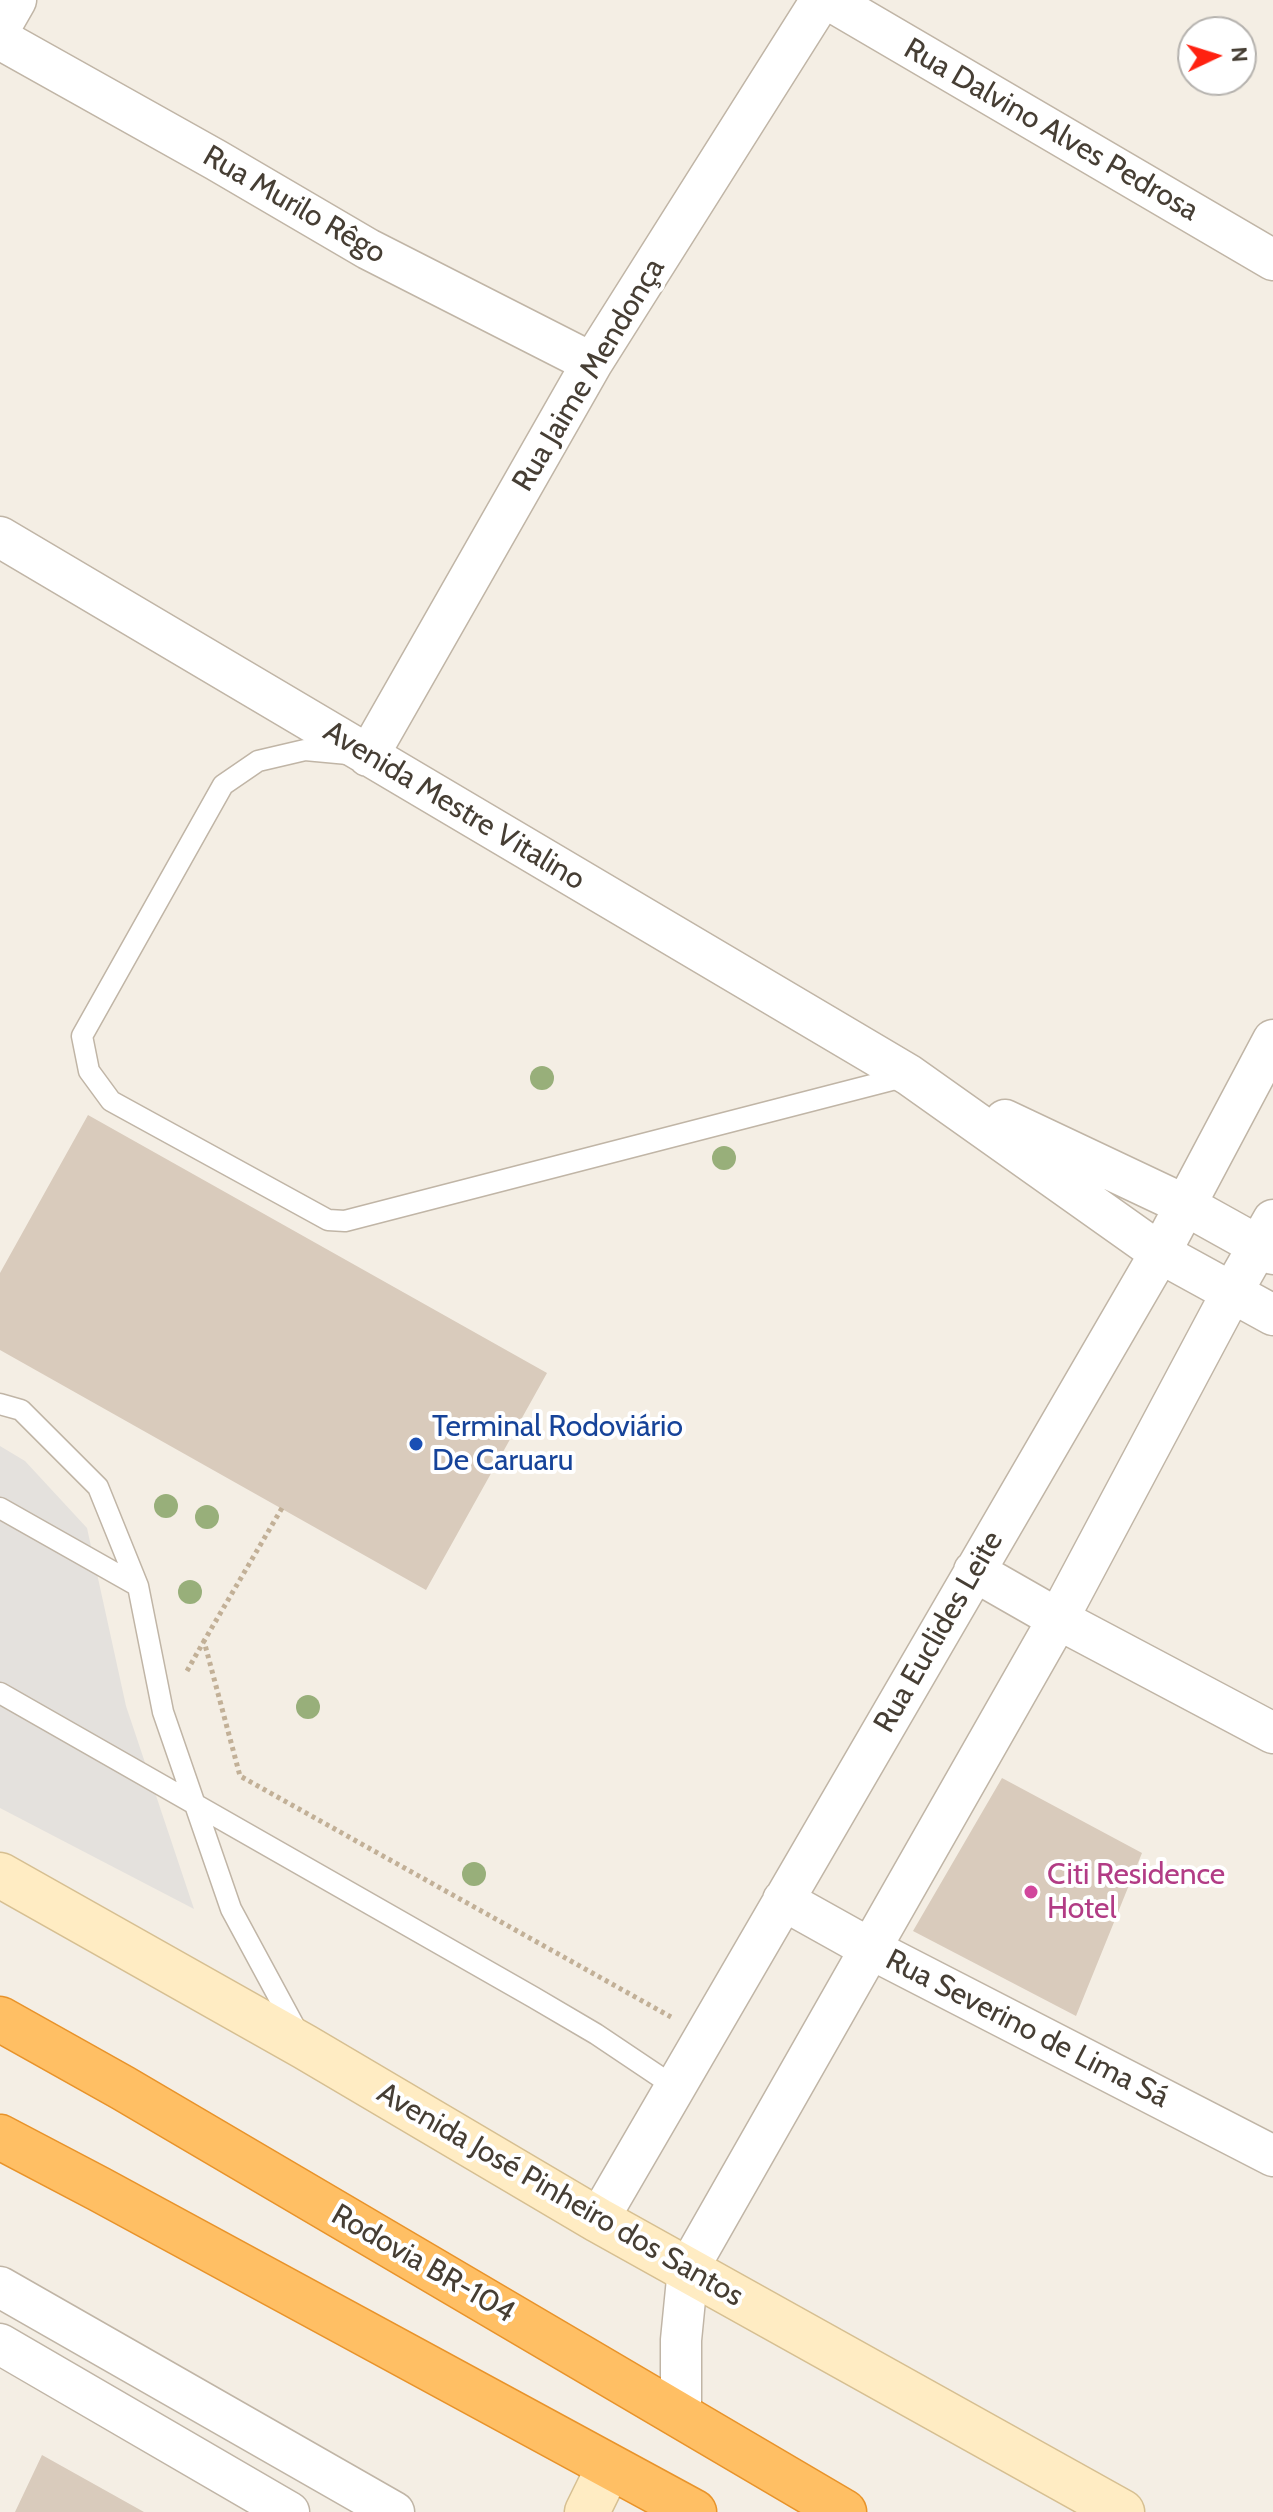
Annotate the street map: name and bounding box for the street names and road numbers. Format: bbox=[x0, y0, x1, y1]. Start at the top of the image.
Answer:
street label: Rua Dalvino Alves Pedrosa bbox=[897, 31, 1205, 229]
street label: Rua Murilo Rêgo bbox=[196, 138, 392, 272]
street label: Rua Jaime Mendonça bbox=[505, 252, 673, 498]
street label: Avenida Mestre Vitalino bbox=[317, 714, 591, 898]
street label: Rua Euclides Leite bbox=[867, 1525, 1011, 1739]
street label: Rua Severino de Lima Sá bbox=[880, 1942, 1174, 2116]
street label: Avenida José Pinheiro dos Santos bbox=[371, 2075, 749, 2315]
street label: Rodovia BR-104 bbox=[325, 2197, 521, 2331]

